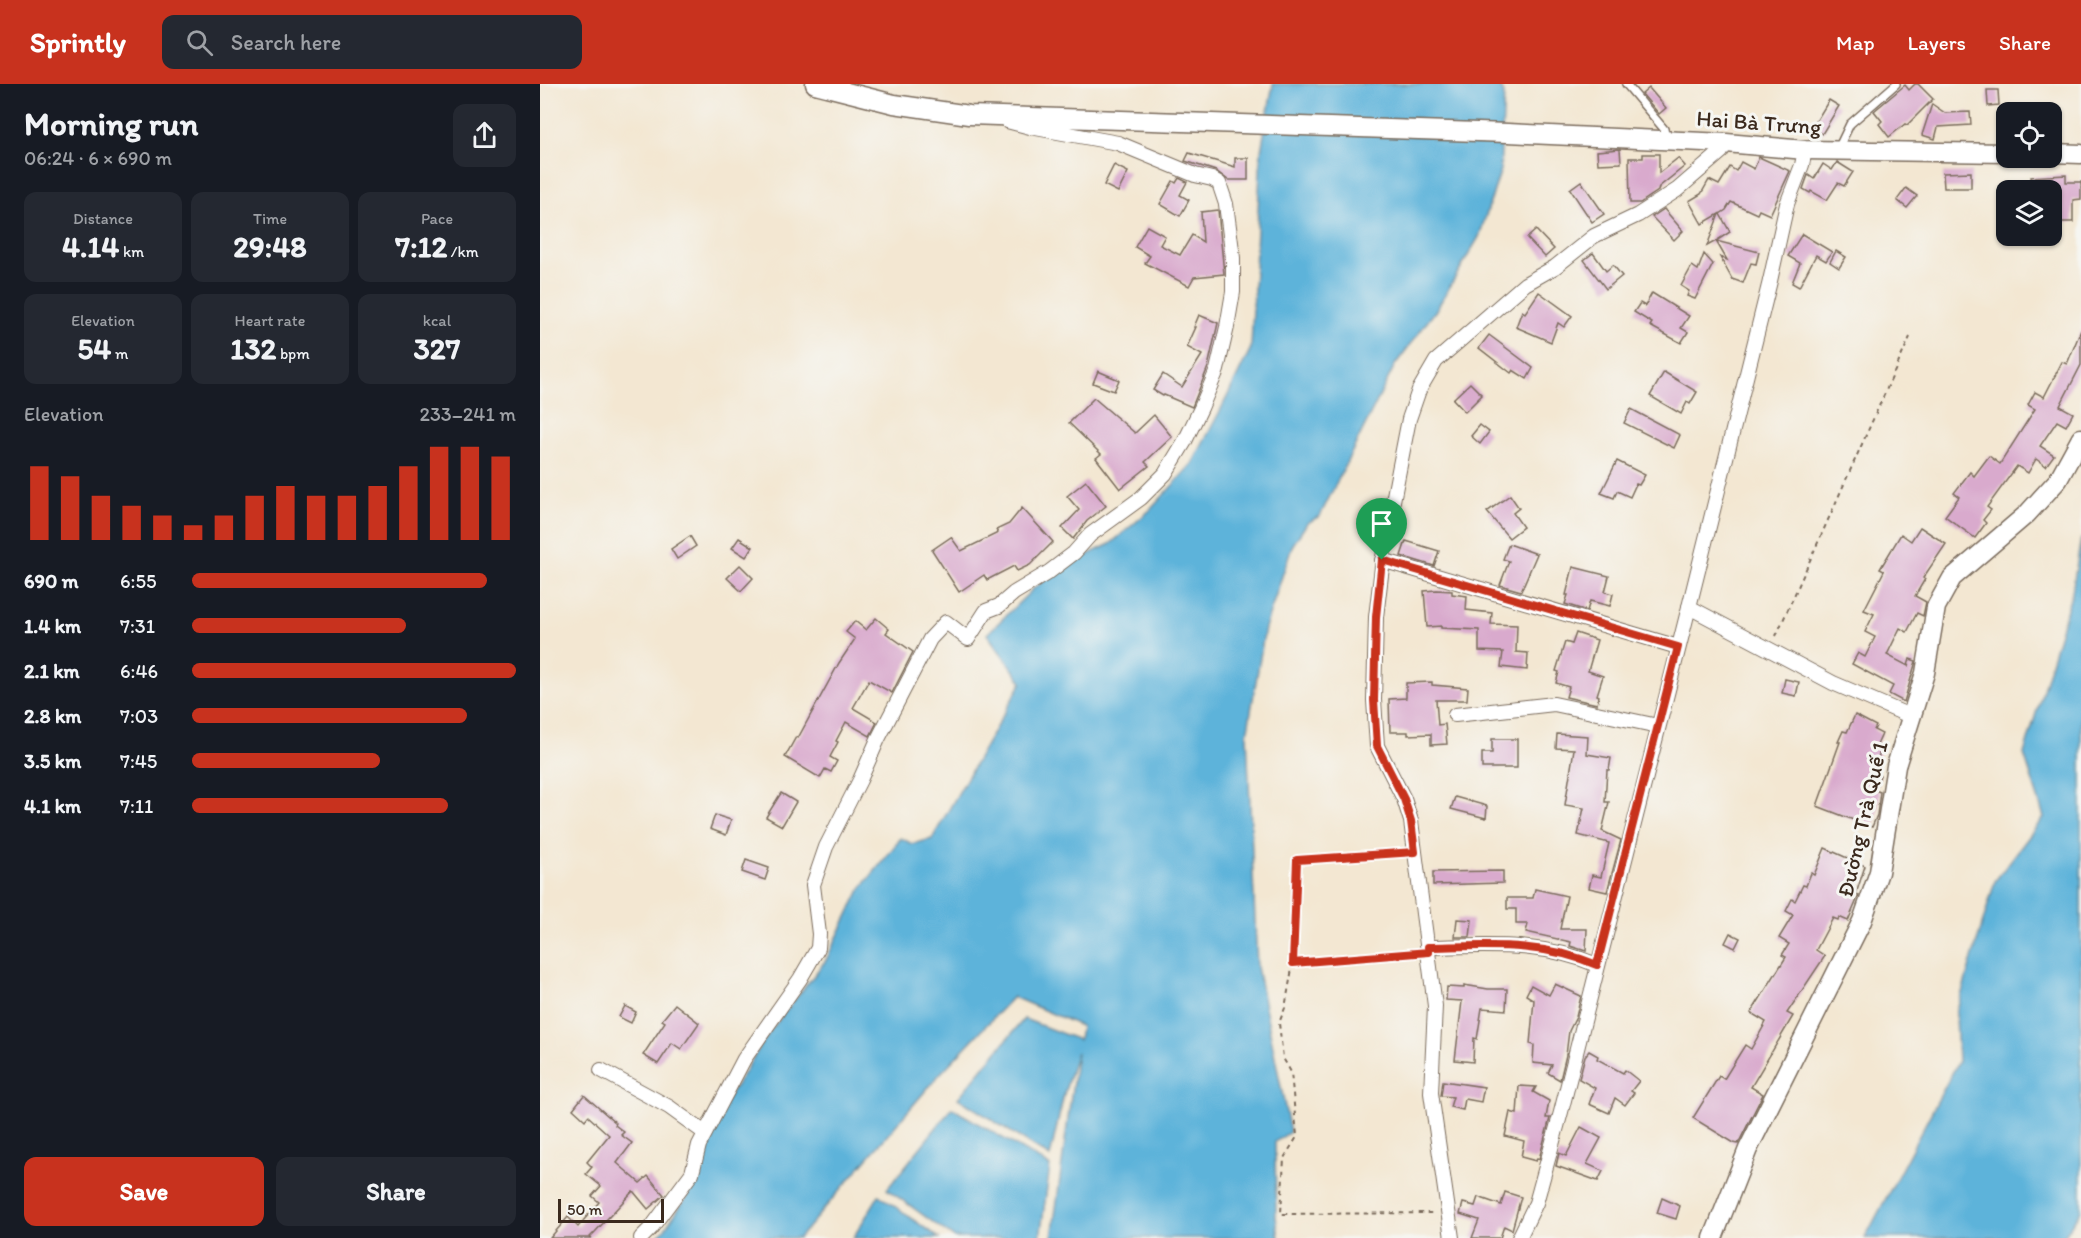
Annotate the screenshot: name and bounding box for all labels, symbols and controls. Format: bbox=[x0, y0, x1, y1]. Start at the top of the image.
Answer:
search box bbox=[162, 15, 582, 69]
text: Sprintly bbox=[30, 25, 126, 59]
icon: search bbox=[183, 26, 216, 59]
text: Search here bbox=[231, 29, 341, 56]
text: Map bbox=[1836, 30, 1875, 55]
text: Layers bbox=[1908, 30, 1966, 55]
text: Share bbox=[1999, 30, 2051, 55]
map controls bbox=[1996, 102, 2062, 246]
button: locate bbox=[1996, 102, 2062, 168]
text: Morning run bbox=[24, 104, 199, 143]
button: share bbox=[453, 104, 516, 167]
street label: Hai Bà Trưng bbox=[1696, 105, 1823, 140]
text: 06:24 · 6 × 690 m bbox=[24, 146, 172, 170]
button: layers bbox=[1996, 180, 2062, 246]
text: Distance bbox=[73, 209, 133, 228]
text: Time bbox=[253, 209, 287, 228]
text: Pace bbox=[421, 209, 453, 228]
text: 4.14 bbox=[62, 228, 119, 265]
text: 29:48 bbox=[233, 228, 307, 265]
text: 7:12 bbox=[395, 228, 447, 265]
text: km bbox=[119, 242, 144, 261]
text: /km bbox=[447, 242, 479, 261]
text: Elevation bbox=[71, 311, 135, 330]
text: Heart rate bbox=[235, 311, 305, 330]
text: kcal bbox=[423, 311, 451, 330]
text: 54 bbox=[78, 330, 111, 367]
text: 132 bbox=[230, 330, 276, 367]
text: 327 bbox=[413, 330, 461, 367]
text: m bbox=[111, 344, 128, 363]
text: bpm bbox=[276, 344, 310, 363]
text: Elevation bbox=[24, 402, 103, 426]
text: 233–241 m bbox=[419, 402, 516, 426]
pin bbox=[1356, 498, 1407, 560]
icon: arrive bbox=[1365, 507, 1398, 540]
text: 690 m bbox=[24, 569, 79, 593]
text: 6:55 bbox=[120, 569, 156, 593]
text: 1.4 km bbox=[24, 614, 81, 638]
text: 7:31 bbox=[120, 614, 155, 638]
text: 2.1 km bbox=[24, 659, 80, 683]
text: 6:46 bbox=[120, 659, 158, 683]
text: 2.8 km bbox=[24, 704, 81, 728]
text: 7:03 bbox=[120, 704, 158, 728]
street label: Đường Trà Quế 1 bbox=[1831, 739, 1894, 900]
text: 3.5 km bbox=[24, 749, 81, 773]
text: 7:45 bbox=[120, 749, 157, 773]
text: 4.1 km bbox=[24, 794, 81, 818]
text: 7:11 bbox=[120, 794, 153, 818]
button: Save bbox=[24, 1157, 264, 1226]
button: Share bbox=[276, 1157, 516, 1226]
scale bar bbox=[558, 1196, 664, 1224]
text: 50 m bbox=[567, 1200, 602, 1219]

